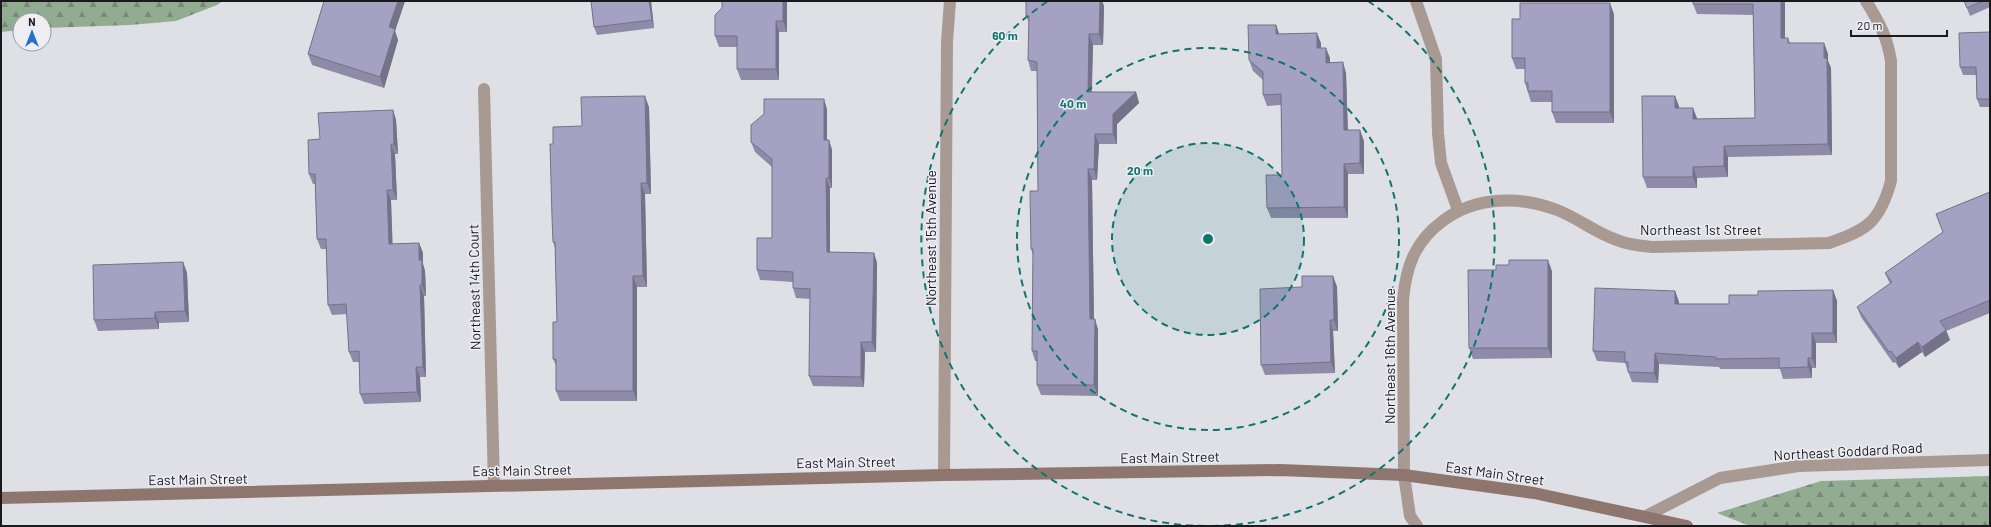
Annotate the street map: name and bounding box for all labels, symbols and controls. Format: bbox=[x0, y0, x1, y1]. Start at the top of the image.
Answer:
north arrow bbox=[12, 12, 52, 52]
scale bar bbox=[1851, 12, 1947, 38]
text: N bbox=[28, 15, 36, 28]
text: 20 m bbox=[1857, 18, 1883, 32]
text: 60 m bbox=[992, 28, 1018, 42]
text: 40 m bbox=[1060, 96, 1086, 110]
text: 20 m bbox=[1127, 163, 1153, 177]
street label: Northeast 15th Avenue bbox=[922, 170, 939, 306]
street label: Northeast 1st Street bbox=[1640, 221, 1762, 238]
street label: Northeast 14th Court bbox=[464, 224, 484, 350]
centre of rings bbox=[1201, 232, 1215, 246]
street label: Northeast 16th Avenue bbox=[1381, 288, 1398, 424]
street label: Northeast Goddard Road bbox=[1773, 439, 1923, 463]
street label: East Main Street bbox=[1120, 448, 1220, 466]
street label: East Main Street bbox=[796, 453, 896, 471]
street label: East Main Street bbox=[1445, 458, 1545, 488]
street label: East Main Street bbox=[472, 461, 572, 479]
street label: East Main Street bbox=[148, 470, 248, 488]

